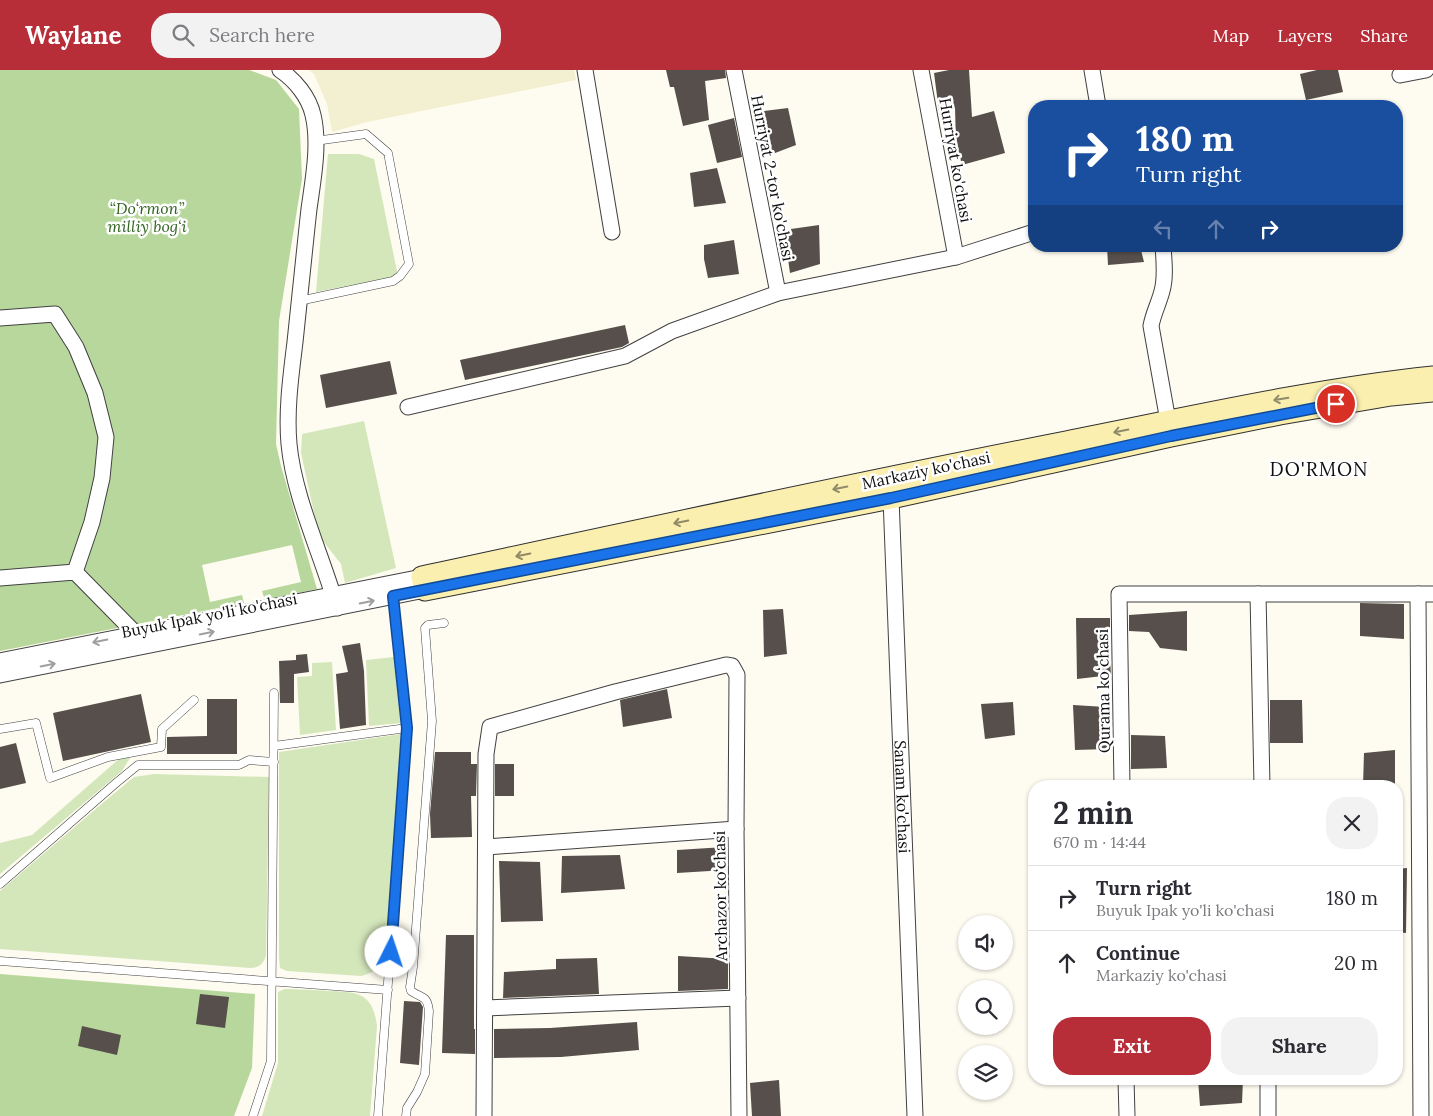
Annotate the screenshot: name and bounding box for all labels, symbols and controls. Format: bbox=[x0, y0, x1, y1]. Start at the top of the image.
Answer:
search box bbox=[151, 13, 501, 58]
text: Waylane bbox=[25, 20, 121, 51]
icon: search bbox=[169, 21, 197, 49]
text: Search here bbox=[209, 23, 315, 47]
text: Map bbox=[1213, 24, 1249, 47]
text: Layers bbox=[1277, 24, 1332, 47]
text: Share bbox=[1360, 24, 1408, 47]
street label: Hurriyat 2-tor ko'chasi bbox=[747, 93, 799, 263]
street label: Hurriyat ko'chasi bbox=[935, 96, 977, 224]
text: 180 m bbox=[1136, 116, 1234, 161]
icon: right bbox=[1053, 120, 1118, 185]
text: Turn right bbox=[1136, 160, 1241, 188]
park label: “Do‘rmon” milliy bog‘i bbox=[107, 198, 187, 236]
icon: left bbox=[1149, 215, 1177, 243]
icon: ahead bbox=[1202, 215, 1230, 243]
icon: right bbox=[1255, 215, 1283, 243]
pin bbox=[1315, 383, 1357, 425]
icon: arrive bbox=[1322, 390, 1350, 418]
one-way arrow bbox=[1273, 395, 1289, 405]
one-way arrow bbox=[1114, 426, 1130, 436]
street label: Markaziy ko'chasi bbox=[860, 447, 992, 493]
district label: DO'RMON bbox=[1270, 457, 1368, 481]
one-way arrow bbox=[833, 484, 849, 493]
one-way arrow bbox=[674, 518, 690, 527]
one-way arrow bbox=[515, 551, 531, 561]
street label: Buyuk Ipak yo'li ko'chasi bbox=[119, 588, 299, 642]
one-way arrow bbox=[358, 596, 374, 606]
one-way arrow bbox=[199, 628, 215, 638]
street label: Qurama koʻchasi bbox=[1092, 629, 1114, 753]
one-way arrow bbox=[92, 637, 108, 647]
one-way arrow bbox=[39, 660, 55, 670]
street label: Sanam ko'chasi bbox=[890, 740, 915, 854]
text: 2 min bbox=[1053, 794, 1133, 832]
button: close bbox=[1326, 797, 1378, 849]
street label: Archazor ko‘chasi bbox=[709, 831, 731, 962]
text: 670 m · 14:44 bbox=[1053, 832, 1146, 852]
text: Turn right bbox=[1096, 876, 1192, 900]
icon: right bbox=[1053, 884, 1081, 912]
text: 180 m bbox=[1327, 886, 1378, 910]
text: Buyuk Ipak yo'li ko'chasi bbox=[1096, 900, 1275, 920]
map controls bbox=[958, 915, 1013, 1100]
button: sound bbox=[958, 915, 1013, 970]
position arrow bbox=[364, 925, 416, 977]
text: Continue bbox=[1096, 941, 1180, 965]
icon: ahead bbox=[1053, 949, 1081, 977]
text: 20 m bbox=[1334, 951, 1378, 975]
text: Markaziy ko'chasi bbox=[1096, 965, 1227, 985]
button: search bbox=[958, 980, 1013, 1035]
button: Exit bbox=[1053, 1017, 1211, 1075]
button: Share bbox=[1221, 1017, 1378, 1075]
button: layers bbox=[958, 1045, 1013, 1100]

